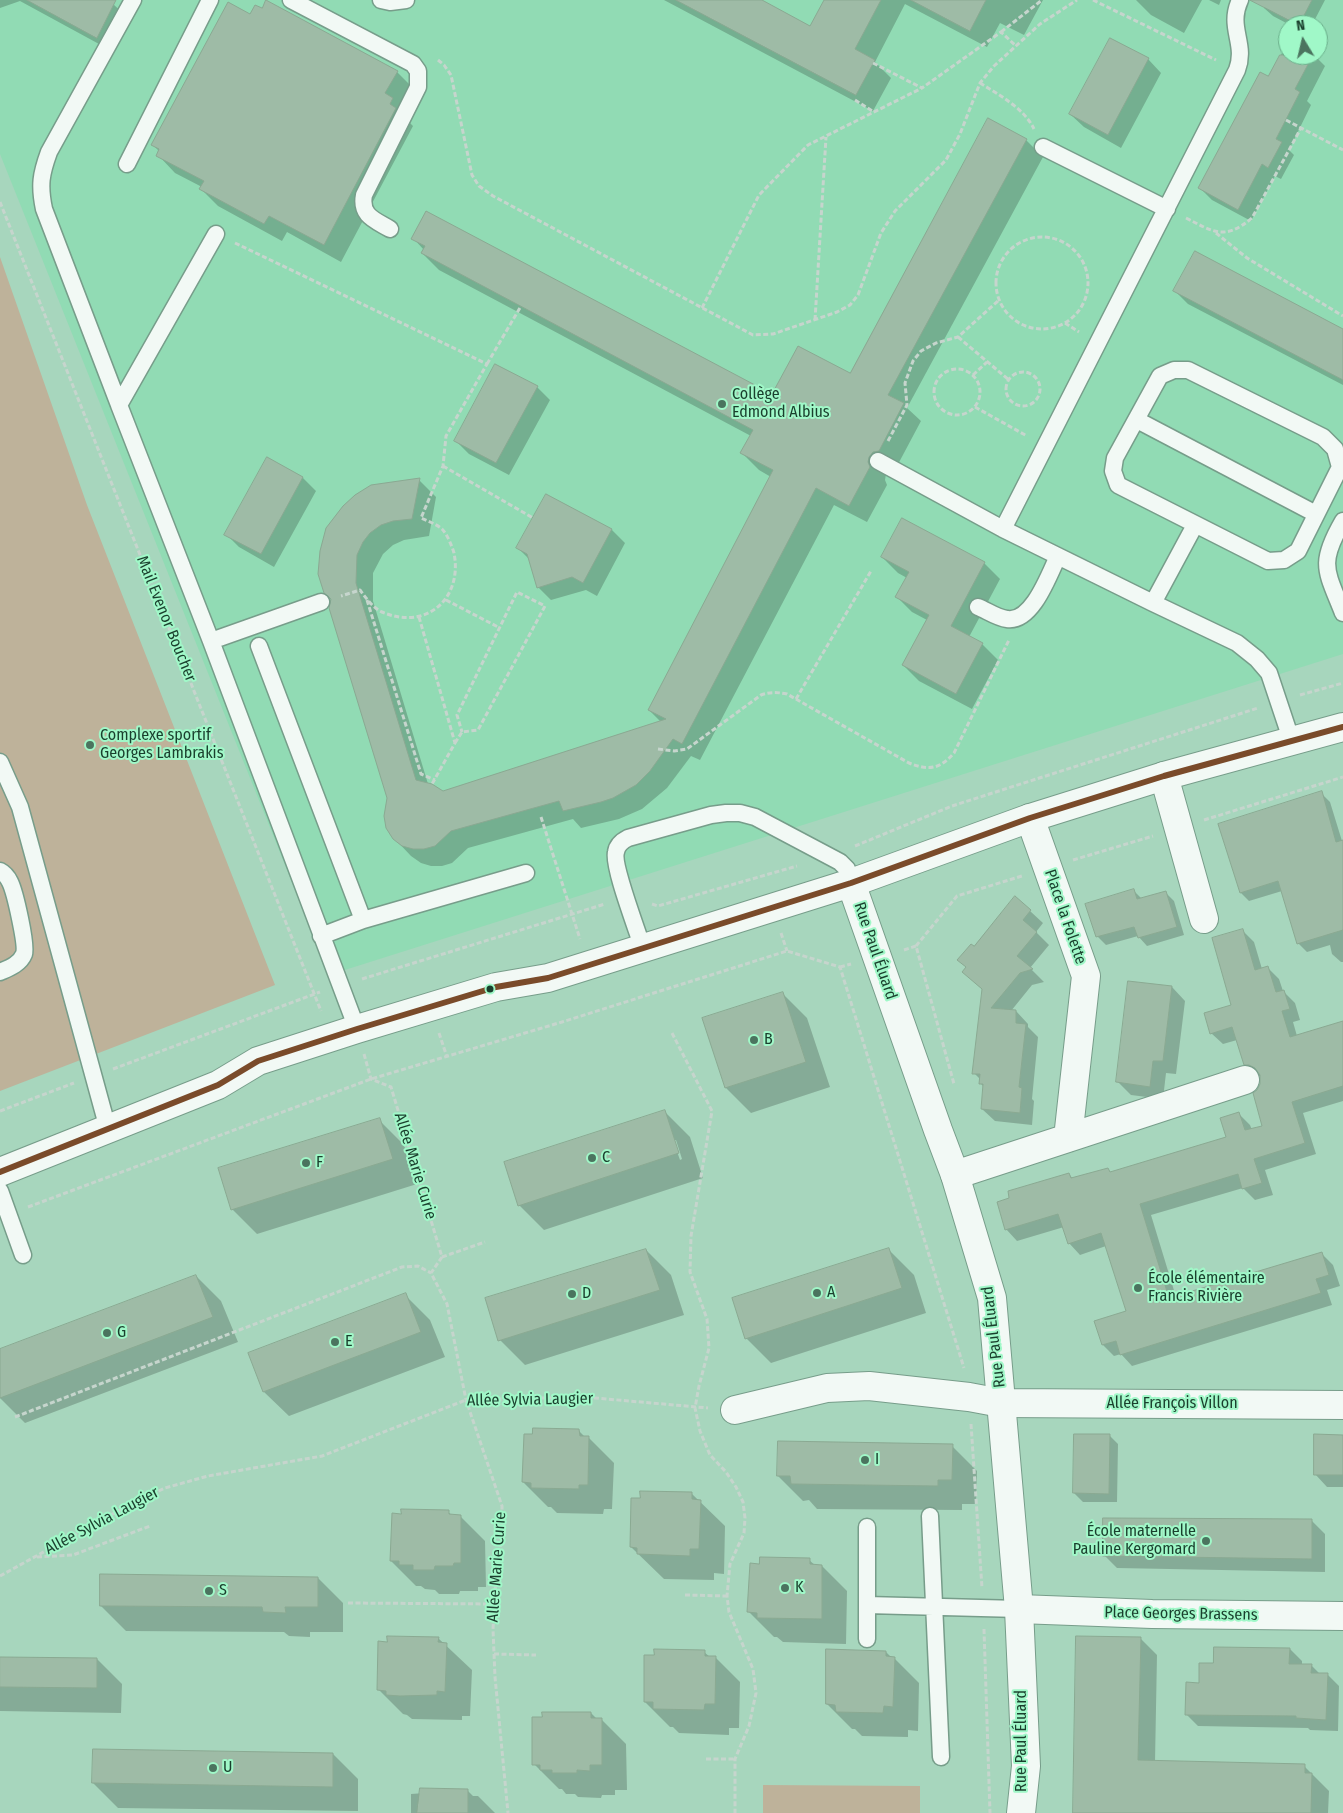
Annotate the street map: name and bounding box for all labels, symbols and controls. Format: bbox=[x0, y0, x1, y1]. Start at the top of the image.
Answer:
north arrow bbox=[1278, 15, 1328, 65]
text: N bbox=[1295, 17, 1306, 35]
place label: Collège Edmond Albius bbox=[732, 385, 830, 423]
marker: Collège Edmond Albius bbox=[716, 398, 728, 410]
street label: Mail Evenor Boucher bbox=[132, 553, 200, 685]
place label: Complexe sportif Georges Lambrakis bbox=[100, 726, 223, 764]
marker: Complexe sportif Georges Lambrakis bbox=[84, 739, 96, 751]
street label: Place la Folette bbox=[1040, 867, 1090, 967]
street label: Rue Paul Éluard bbox=[849, 900, 901, 1002]
unlabelled marker bbox=[485, 984, 495, 994]
place label: B bbox=[764, 1030, 773, 1050]
marker: B bbox=[748, 1034, 760, 1046]
street label: Allée Marie Curie bbox=[390, 1110, 440, 1222]
place label: C bbox=[602, 1148, 610, 1168]
marker: C bbox=[586, 1152, 598, 1164]
place label: F bbox=[316, 1153, 323, 1173]
marker: F bbox=[300, 1157, 312, 1169]
place label: École élémentaire Francis Rivière bbox=[1148, 1269, 1265, 1307]
marker: École élémentaire Francis Rivière bbox=[1132, 1282, 1144, 1294]
place label: A bbox=[827, 1283, 835, 1303]
place label: D bbox=[582, 1284, 591, 1304]
street label: Rue Paul Éluard bbox=[978, 1285, 1010, 1389]
marker: A bbox=[811, 1287, 823, 1299]
marker: D bbox=[566, 1288, 578, 1300]
place label: G bbox=[117, 1323, 126, 1343]
marker: G bbox=[101, 1327, 113, 1339]
place label: E bbox=[345, 1332, 353, 1352]
marker: E bbox=[329, 1336, 341, 1348]
street label: Allée Sylvia Laugier bbox=[467, 1389, 593, 1411]
street label: Allée François Villon bbox=[1106, 1394, 1238, 1414]
place label: I bbox=[875, 1450, 879, 1470]
marker: I bbox=[859, 1454, 871, 1466]
street label: Allée Sylvia Laugier bbox=[42, 1483, 162, 1559]
street label: Allée Marie Curie bbox=[484, 1511, 510, 1623]
place label: École maternelle Pauline Kergomard bbox=[1073, 1522, 1196, 1560]
marker: École maternelle Pauline Kergomard bbox=[1200, 1535, 1212, 1547]
place label: K bbox=[795, 1578, 803, 1598]
place label: S bbox=[219, 1581, 227, 1601]
marker: K bbox=[779, 1582, 791, 1594]
marker: S bbox=[203, 1585, 215, 1597]
street label: Place Georges Brassens bbox=[1104, 1603, 1258, 1625]
street label: Rue Paul Éluard bbox=[1012, 1690, 1032, 1792]
place label: U bbox=[223, 1758, 232, 1778]
marker: U bbox=[207, 1762, 219, 1774]

